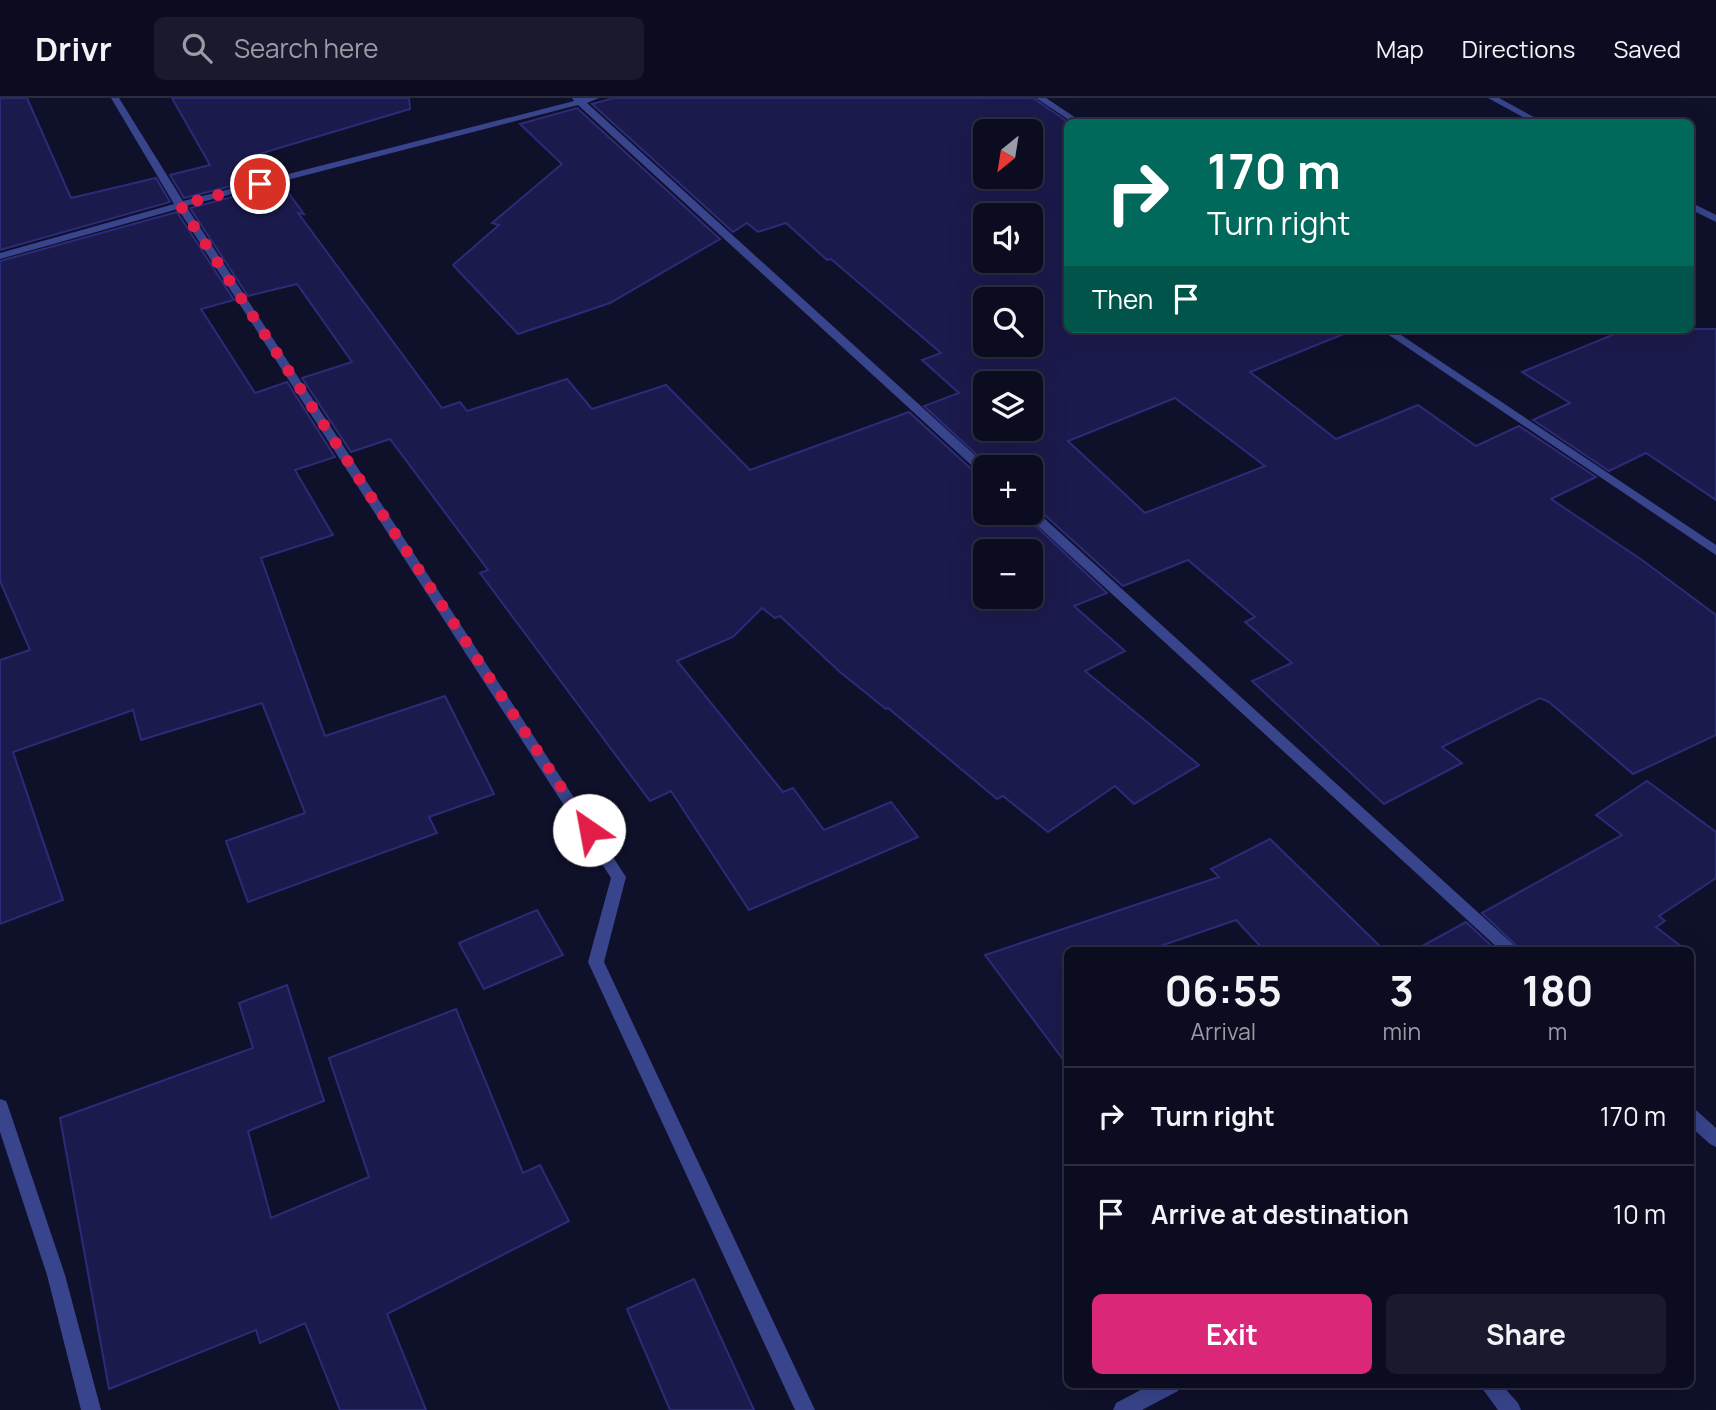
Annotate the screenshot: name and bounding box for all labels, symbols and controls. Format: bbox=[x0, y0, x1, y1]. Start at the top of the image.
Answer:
search box bbox=[154, 17, 644, 80]
text: Drivr bbox=[35, 26, 112, 71]
icon: search bbox=[178, 29, 216, 67]
text: Search here bbox=[234, 30, 378, 66]
text: Map bbox=[1376, 32, 1424, 65]
text: Directions bbox=[1462, 32, 1575, 65]
text: Saved bbox=[1613, 32, 1681, 65]
north arrow bbox=[973, 119, 1043, 189]
map controls bbox=[973, 119, 1043, 609]
text: 170 m bbox=[1207, 137, 1341, 204]
icon: right bbox=[1092, 147, 1183, 238]
pin bbox=[230, 154, 290, 214]
icon: arrive bbox=[241, 165, 279, 203]
text: Turn right bbox=[1207, 201, 1350, 245]
button: sound bbox=[973, 203, 1043, 273]
icon: arrive bbox=[1167, 280, 1205, 318]
text: Then bbox=[1092, 281, 1153, 317]
button: search bbox=[973, 287, 1043, 357]
button: layers bbox=[973, 371, 1043, 441]
button: + bbox=[973, 455, 1043, 525]
button: − bbox=[973, 539, 1043, 609]
position arrow bbox=[552, 793, 626, 867]
text: 06:55 bbox=[1165, 961, 1282, 1019]
text: 3 bbox=[1390, 961, 1414, 1019]
text: 180 bbox=[1522, 961, 1593, 1019]
text: Arrival bbox=[1190, 1015, 1256, 1047]
text: min bbox=[1383, 1015, 1421, 1047]
text: m bbox=[1548, 1015, 1567, 1047]
icon: right bbox=[1092, 1097, 1130, 1135]
text: Turn right bbox=[1151, 1098, 1275, 1134]
text: 170 m bbox=[1600, 1098, 1666, 1134]
icon: arrive bbox=[1092, 1195, 1130, 1233]
text: Arrive at destination bbox=[1151, 1196, 1409, 1232]
text: 10 m bbox=[1613, 1196, 1666, 1232]
button: Exit bbox=[1092, 1294, 1372, 1374]
button: Share bbox=[1386, 1294, 1666, 1374]

